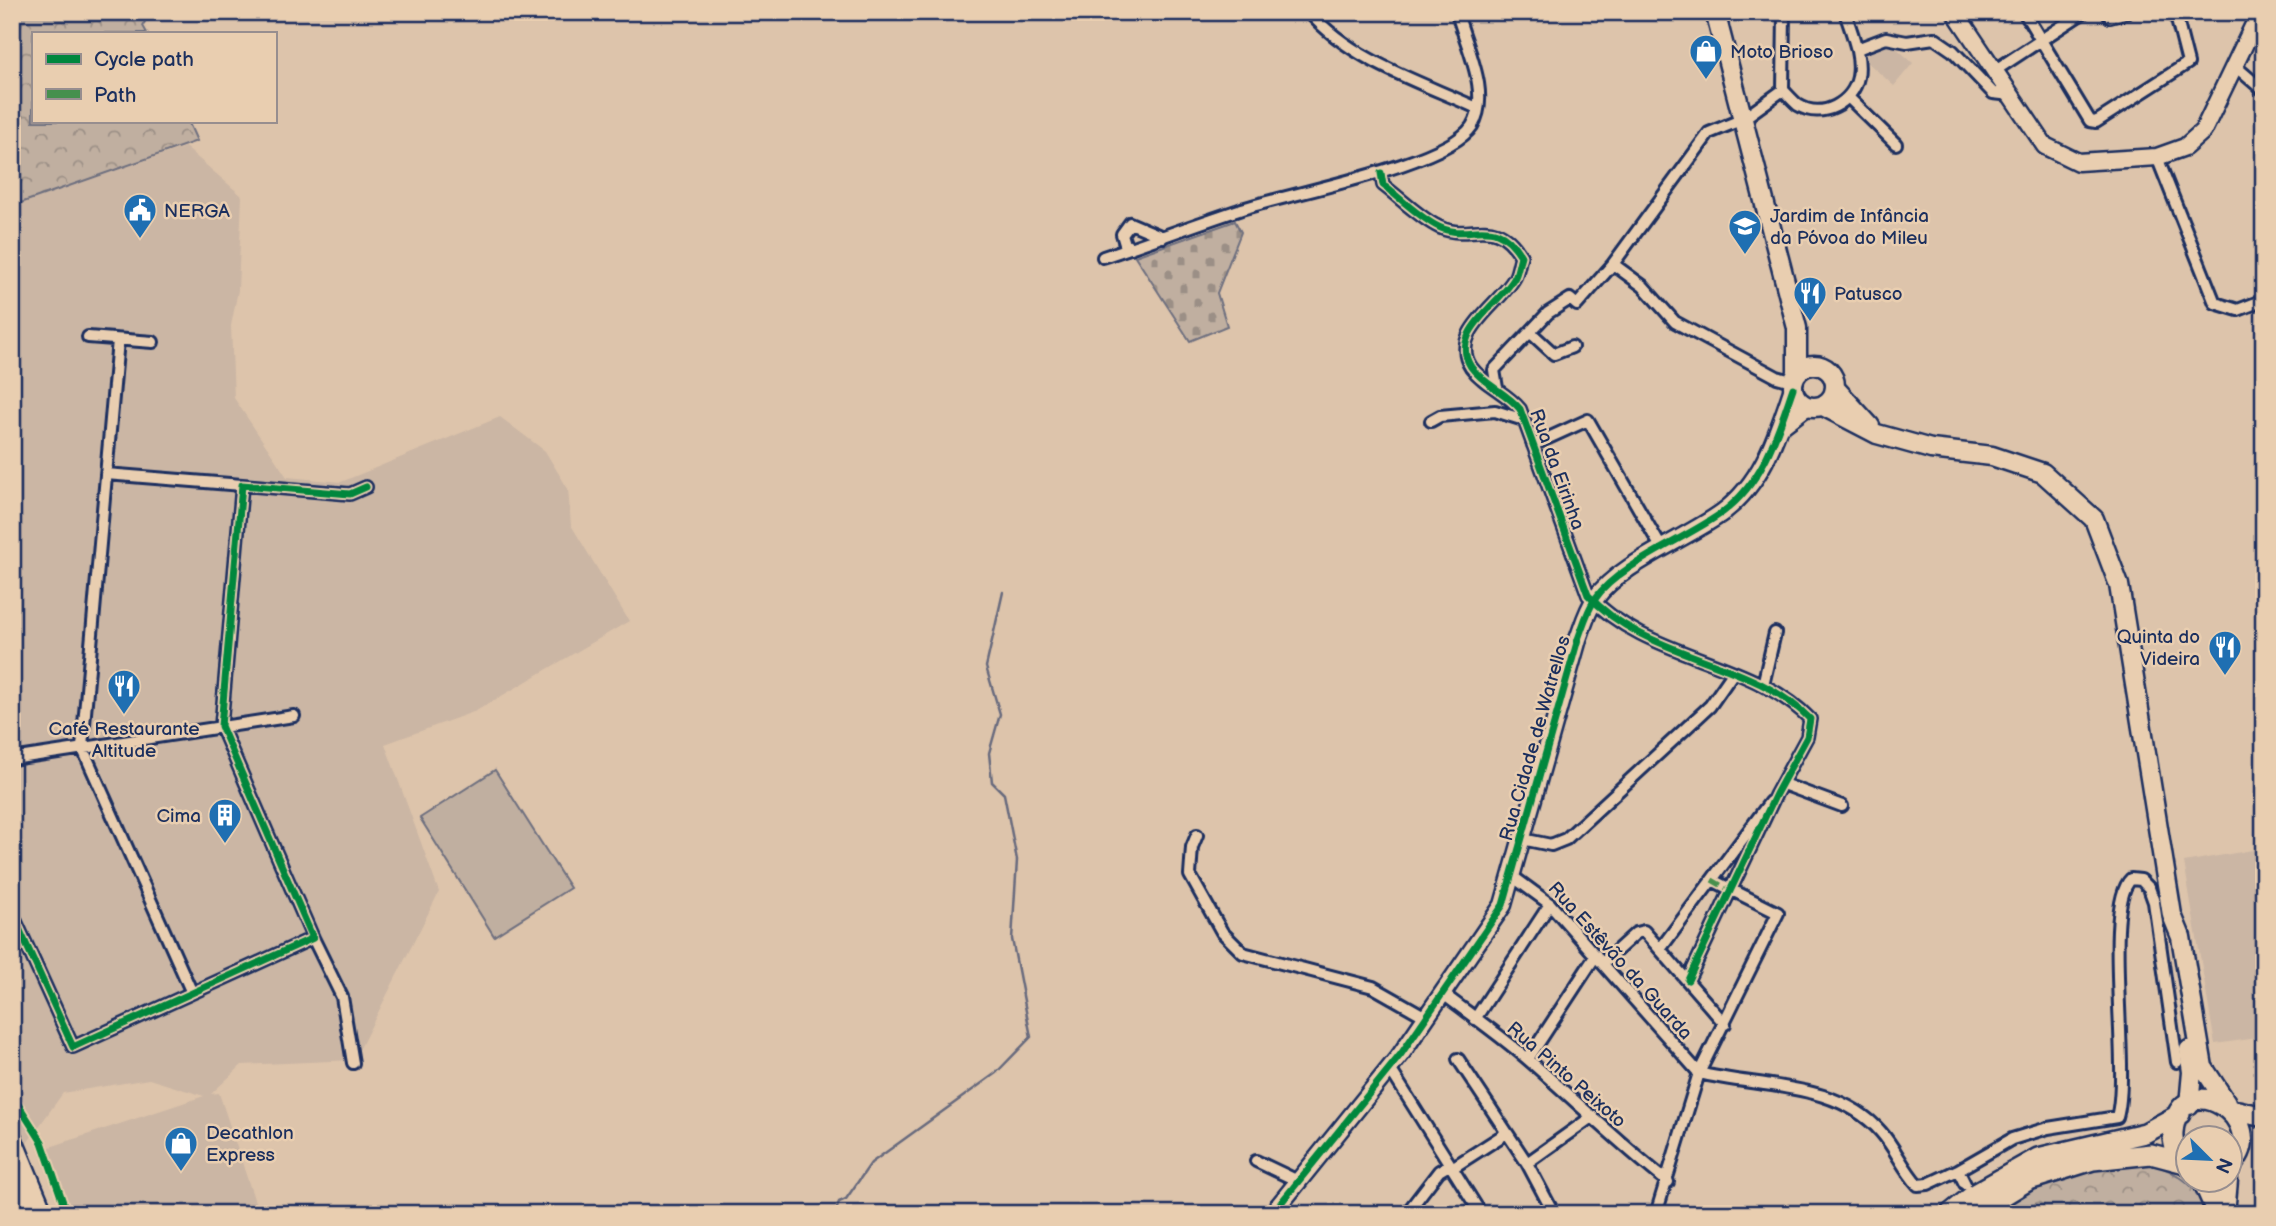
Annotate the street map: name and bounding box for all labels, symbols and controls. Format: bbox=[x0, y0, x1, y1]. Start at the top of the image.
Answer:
legend bbox=[32, 32, 276, 122]
shop icon: Moto Brioso bbox=[1687, 32, 1725, 81]
place label: Moto Brioso bbox=[1730, 41, 1833, 64]
text: Cycle path bbox=[94, 47, 194, 72]
text: Path bbox=[94, 83, 136, 108]
public building icon: NERGA bbox=[121, 191, 159, 240]
place label: NERGA bbox=[164, 200, 230, 223]
place label: Jardim de Infância da Póvoa do Mileu bbox=[1770, 205, 1929, 250]
school or university icon: Jardim de Infância da Póvoa do Mileu bbox=[1726, 207, 1764, 256]
restaurant icon: Patusco bbox=[1791, 274, 1829, 323]
place label: Patusco bbox=[1834, 283, 1903, 306]
street label: Rua da Eirinha bbox=[1524, 406, 1589, 533]
place label: Quinta do Videira bbox=[2117, 626, 2200, 671]
restaurant icon: Quinta do Videira bbox=[2206, 628, 2244, 677]
street label: Rua Cidade de Watrellos bbox=[1495, 633, 1576, 844]
restaurant icon: Café Restaurante Altitude bbox=[105, 667, 143, 716]
place label: Café Restaurante Altitude bbox=[48, 718, 200, 763]
building icon: Cima bbox=[206, 796, 244, 845]
place label: Cima bbox=[157, 805, 201, 828]
street label: Rua Estêvão da Guarda bbox=[1543, 877, 1697, 1045]
street label: Rua Pinto Peixoto bbox=[1502, 1017, 1630, 1133]
place label: Decathlon Express bbox=[206, 1122, 294, 1167]
shop icon: Decathlon Express bbox=[162, 1124, 200, 1173]
north arrow bbox=[2174, 1124, 2244, 1194]
text: N bbox=[2210, 1154, 2237, 1177]

